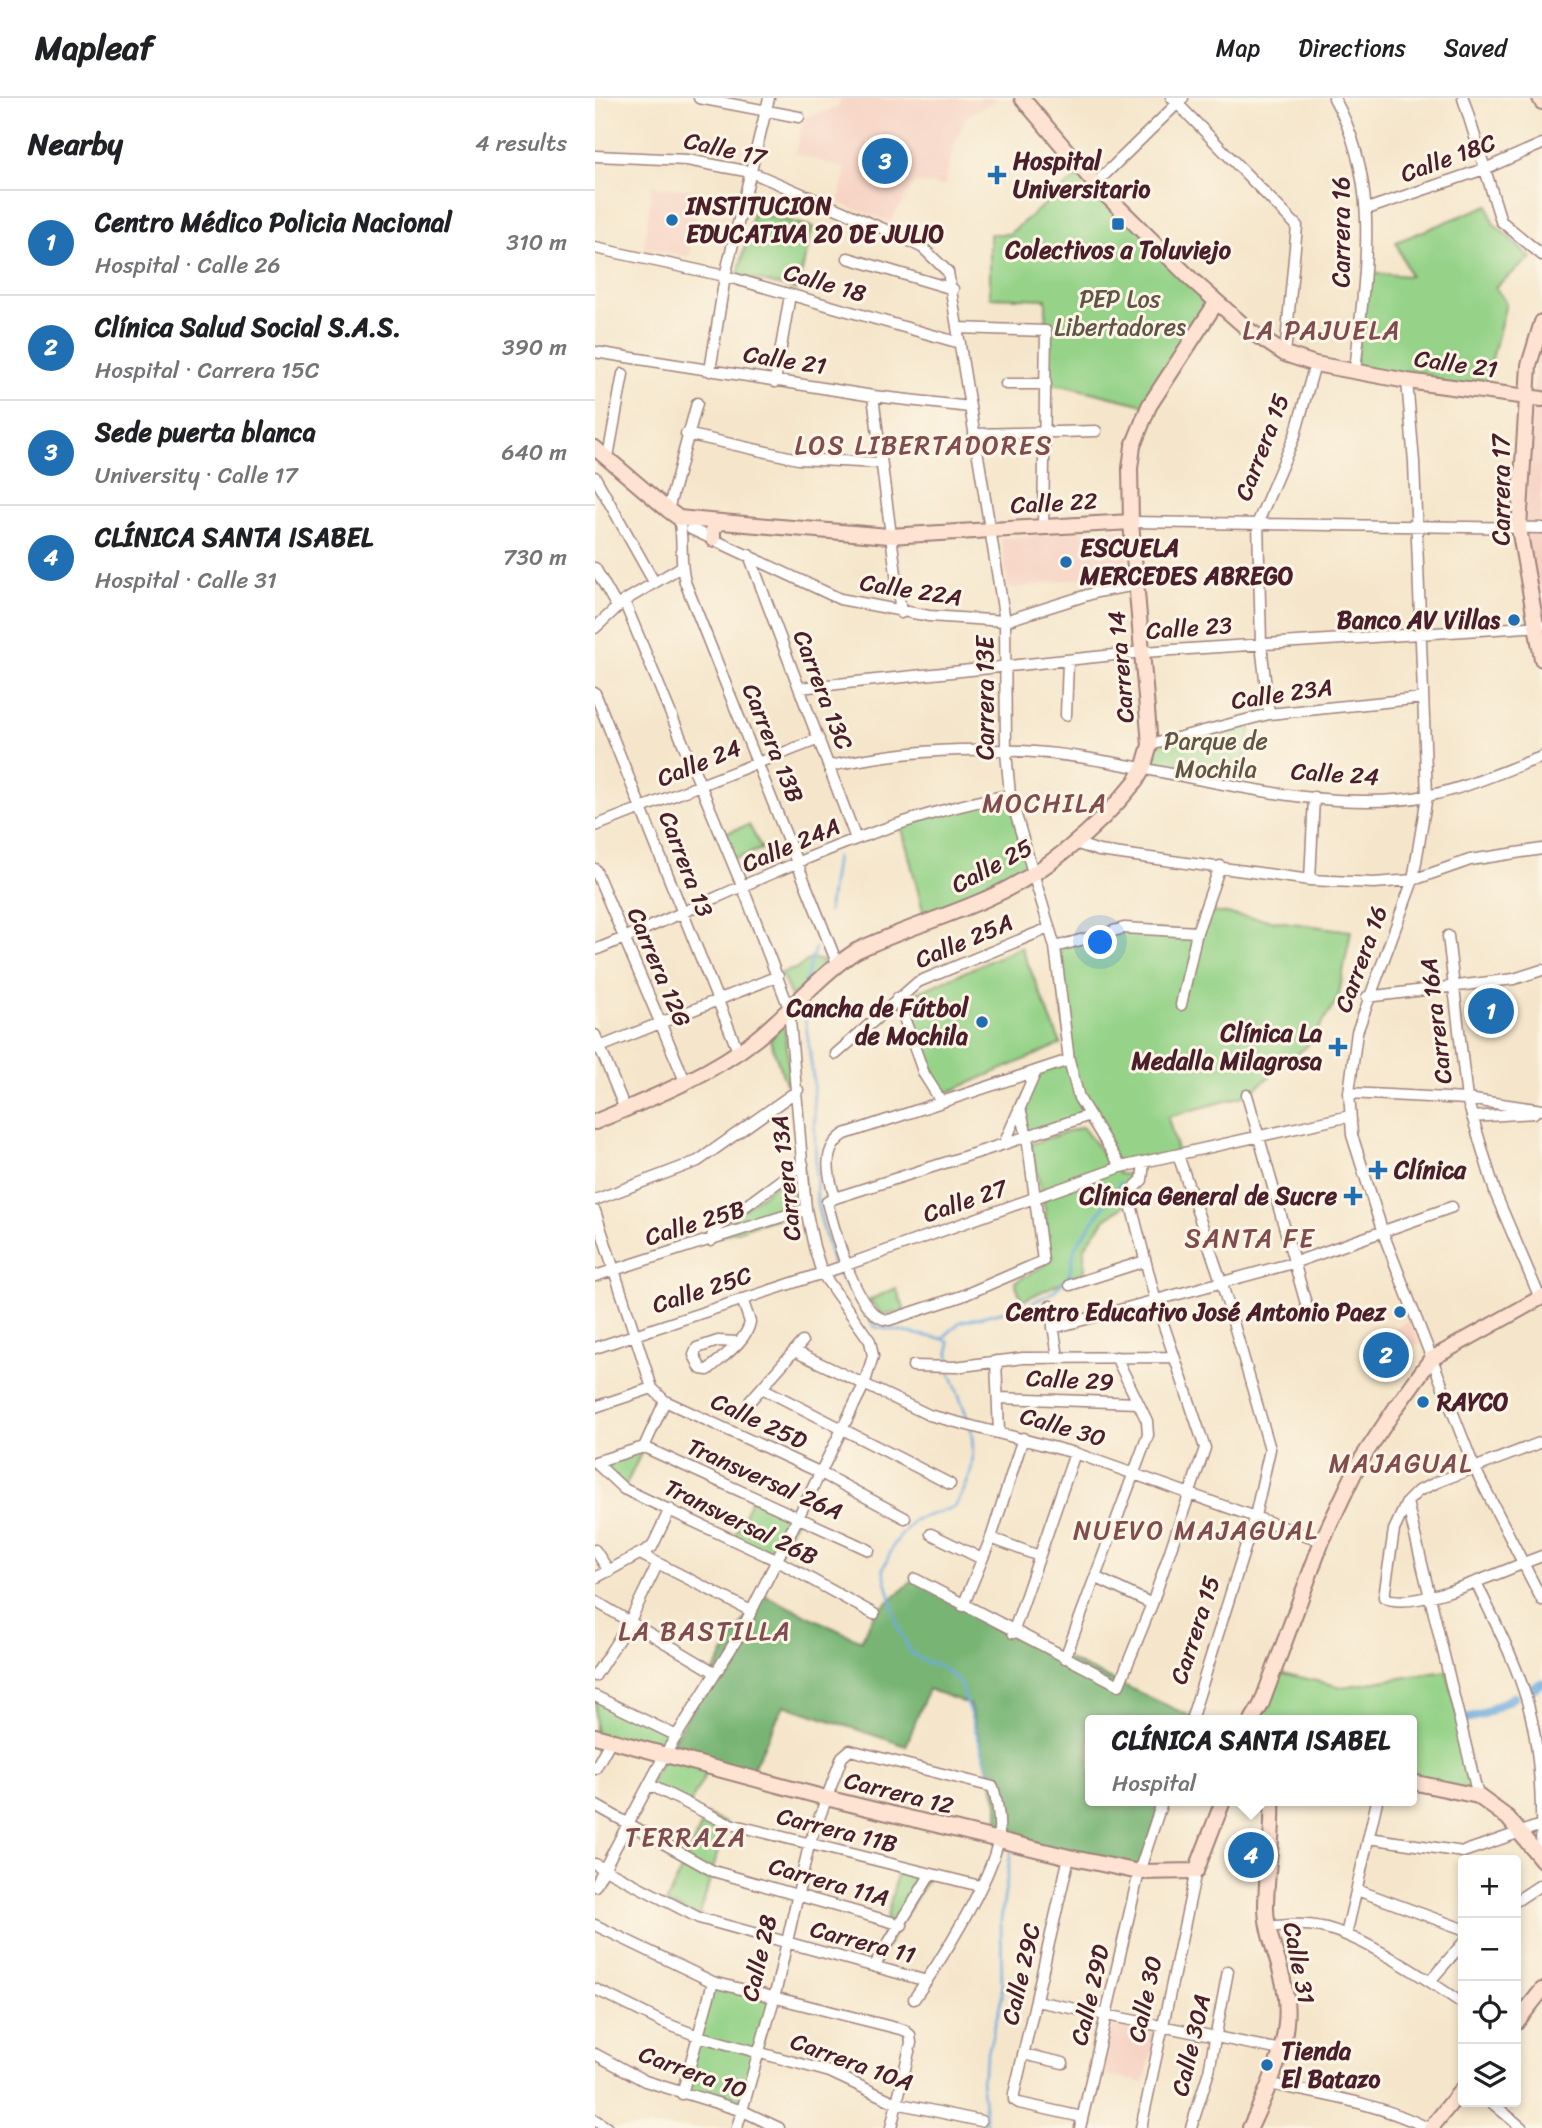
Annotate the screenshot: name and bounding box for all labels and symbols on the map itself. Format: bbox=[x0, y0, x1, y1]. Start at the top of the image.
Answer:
street label: Calle 17 bbox=[680, 119, 772, 179]
street label: Calle 18C bbox=[1394, 121, 1502, 195]
pin: 3 bbox=[862, 135, 908, 187]
place label: Hospital Universitario bbox=[1013, 140, 1150, 210]
marker: Hospital Universitario bbox=[987, 165, 1007, 185]
street label: Carrera 16 bbox=[1320, 176, 1362, 288]
place label: INSTITUCION EDUCATIVA 20 DE JULIO bbox=[684, 185, 944, 255]
marker: INSTITUCION EDUCATIVA 20 DE JULIO bbox=[664, 212, 680, 228]
marker: Colectivos a Toluviejo bbox=[1110, 216, 1126, 232]
place label: Colectivos a Toluviejo bbox=[1004, 229, 1232, 271]
street label: Calle 18 bbox=[779, 251, 871, 315]
park label: PEP Los Libertadores bbox=[1054, 278, 1186, 348]
district label: LA PAJUELA bbox=[1242, 307, 1402, 353]
street label: Calle 21 bbox=[741, 333, 829, 387]
street label: Calle 21 bbox=[1412, 337, 1500, 391]
street label: Carrera 15 bbox=[1222, 387, 1302, 507]
district label: LOS LIBERTADORES bbox=[795, 422, 1053, 468]
street label: Carrera 17 bbox=[1480, 433, 1522, 546]
street label: Calle 22 bbox=[1009, 480, 1099, 526]
place label: ESCUELA MERCEDES ABREGO bbox=[1079, 527, 1294, 597]
marker: ESCUELA MERCEDES ABREGO bbox=[1058, 554, 1074, 570]
street label: Calle 22A bbox=[857, 561, 965, 619]
place label: Banco AV Villas bbox=[1337, 599, 1501, 641]
street label: Calle 23 bbox=[1144, 604, 1234, 652]
street label: Carrera 14 bbox=[1095, 609, 1147, 725]
marker: Banco AV Villas bbox=[1506, 612, 1522, 628]
street label: Carrera 13C bbox=[781, 624, 865, 756]
street label: Carrera 13E bbox=[964, 634, 1006, 760]
street label: Calle 23A bbox=[1229, 666, 1335, 722]
street label: Carrera 13B bbox=[730, 677, 816, 809]
park label: Parque de Mochila bbox=[1164, 720, 1268, 790]
street label: Calle 24 bbox=[650, 727, 748, 799]
street label: Calle 24 bbox=[1290, 750, 1380, 798]
district label: MOCHILA bbox=[982, 780, 1108, 826]
street label: Carrera 13 bbox=[647, 805, 725, 923]
street label: Calle 24A bbox=[735, 805, 847, 885]
street label: Calle 25 bbox=[943, 827, 1041, 905]
street label: Carrera 16 bbox=[1322, 900, 1400, 1018]
street label: Carrera 12G bbox=[615, 901, 703, 1033]
street label: Calle 25A bbox=[908, 901, 1020, 981]
your location bbox=[1083, 925, 1117, 959]
street label: Carrera 16A bbox=[1407, 955, 1465, 1087]
pin: 1 bbox=[1468, 985, 1514, 1037]
place label: Cancha de Fútbol de Mochila bbox=[785, 987, 969, 1057]
place label: Clínica La Medalla Milagrosa bbox=[1130, 1012, 1323, 1082]
marker: Cancha de Fútbol de Mochila bbox=[974, 1014, 990, 1030]
marker: Clínica La Medalla Milagrosa bbox=[1328, 1037, 1348, 1057]
street label: Carrera 13A bbox=[759, 1113, 813, 1243]
place label: Clínica bbox=[1393, 1149, 1467, 1191]
marker: Clínica bbox=[1368, 1160, 1388, 1180]
street label: Calle 27 bbox=[917, 1167, 1014, 1235]
place label: Clínica General de Sucre bbox=[1078, 1175, 1338, 1217]
marker: Clínica General de Sucre bbox=[1343, 1186, 1363, 1206]
street label: Calle 25B bbox=[640, 1188, 750, 1258]
district label: SANTA FE bbox=[1184, 1215, 1316, 1261]
street label: Calle 25C bbox=[647, 1254, 757, 1326]
place label: Centro Educativo José Antonio Paez bbox=[1005, 1291, 1388, 1333]
marker: Centro Educativo José Antonio Paez bbox=[1392, 1304, 1408, 1320]
pin: 2 bbox=[1363, 1329, 1409, 1381]
street label: Calle 29 bbox=[1025, 1357, 1115, 1403]
street label: Calle 25D bbox=[704, 1380, 815, 1462]
place label: RAYCO bbox=[1436, 1381, 1509, 1423]
marker: RAYCO bbox=[1415, 1394, 1431, 1410]
street label: Calle 30 bbox=[1015, 1395, 1111, 1459]
street label: Transversal 26A bbox=[680, 1426, 850, 1532]
district label: MAJAGUAL bbox=[1329, 1440, 1473, 1486]
street label: Transversal 26B bbox=[657, 1467, 825, 1577]
district label: NUEVO MAJAGUAL bbox=[1073, 1507, 1319, 1553]
street label: Carrera 15 bbox=[1158, 1570, 1232, 1690]
district label: LA BASTILLA bbox=[618, 1608, 792, 1654]
street label: Carrera 12 bbox=[840, 1759, 958, 1827]
street label: Carrera 11B bbox=[772, 1795, 902, 1865]
district label: TERRAZA bbox=[625, 1814, 747, 1860]
pin: 4 bbox=[1228, 1829, 1274, 1881]
street label: Carrera 11A bbox=[764, 1845, 894, 1919]
street label: Carrera 11 bbox=[806, 1908, 920, 1976]
street label: Calle 28 bbox=[729, 1911, 789, 2005]
street label: Calle 31 bbox=[1270, 1918, 1328, 2008]
street label: Calle 29C bbox=[989, 1919, 1053, 2029]
street label: Calle 29D bbox=[1058, 1940, 1122, 2050]
street label: Calle 30 bbox=[1115, 1952, 1175, 2046]
street label: Calle 30A bbox=[1159, 1990, 1223, 2100]
street label: Carrera 10A bbox=[784, 2020, 920, 2104]
place label: Tienda El Batazo bbox=[1281, 2030, 1381, 2100]
street label: Carrera 10 bbox=[633, 2033, 753, 2111]
marker: Tienda El Batazo bbox=[1259, 2057, 1275, 2073]

